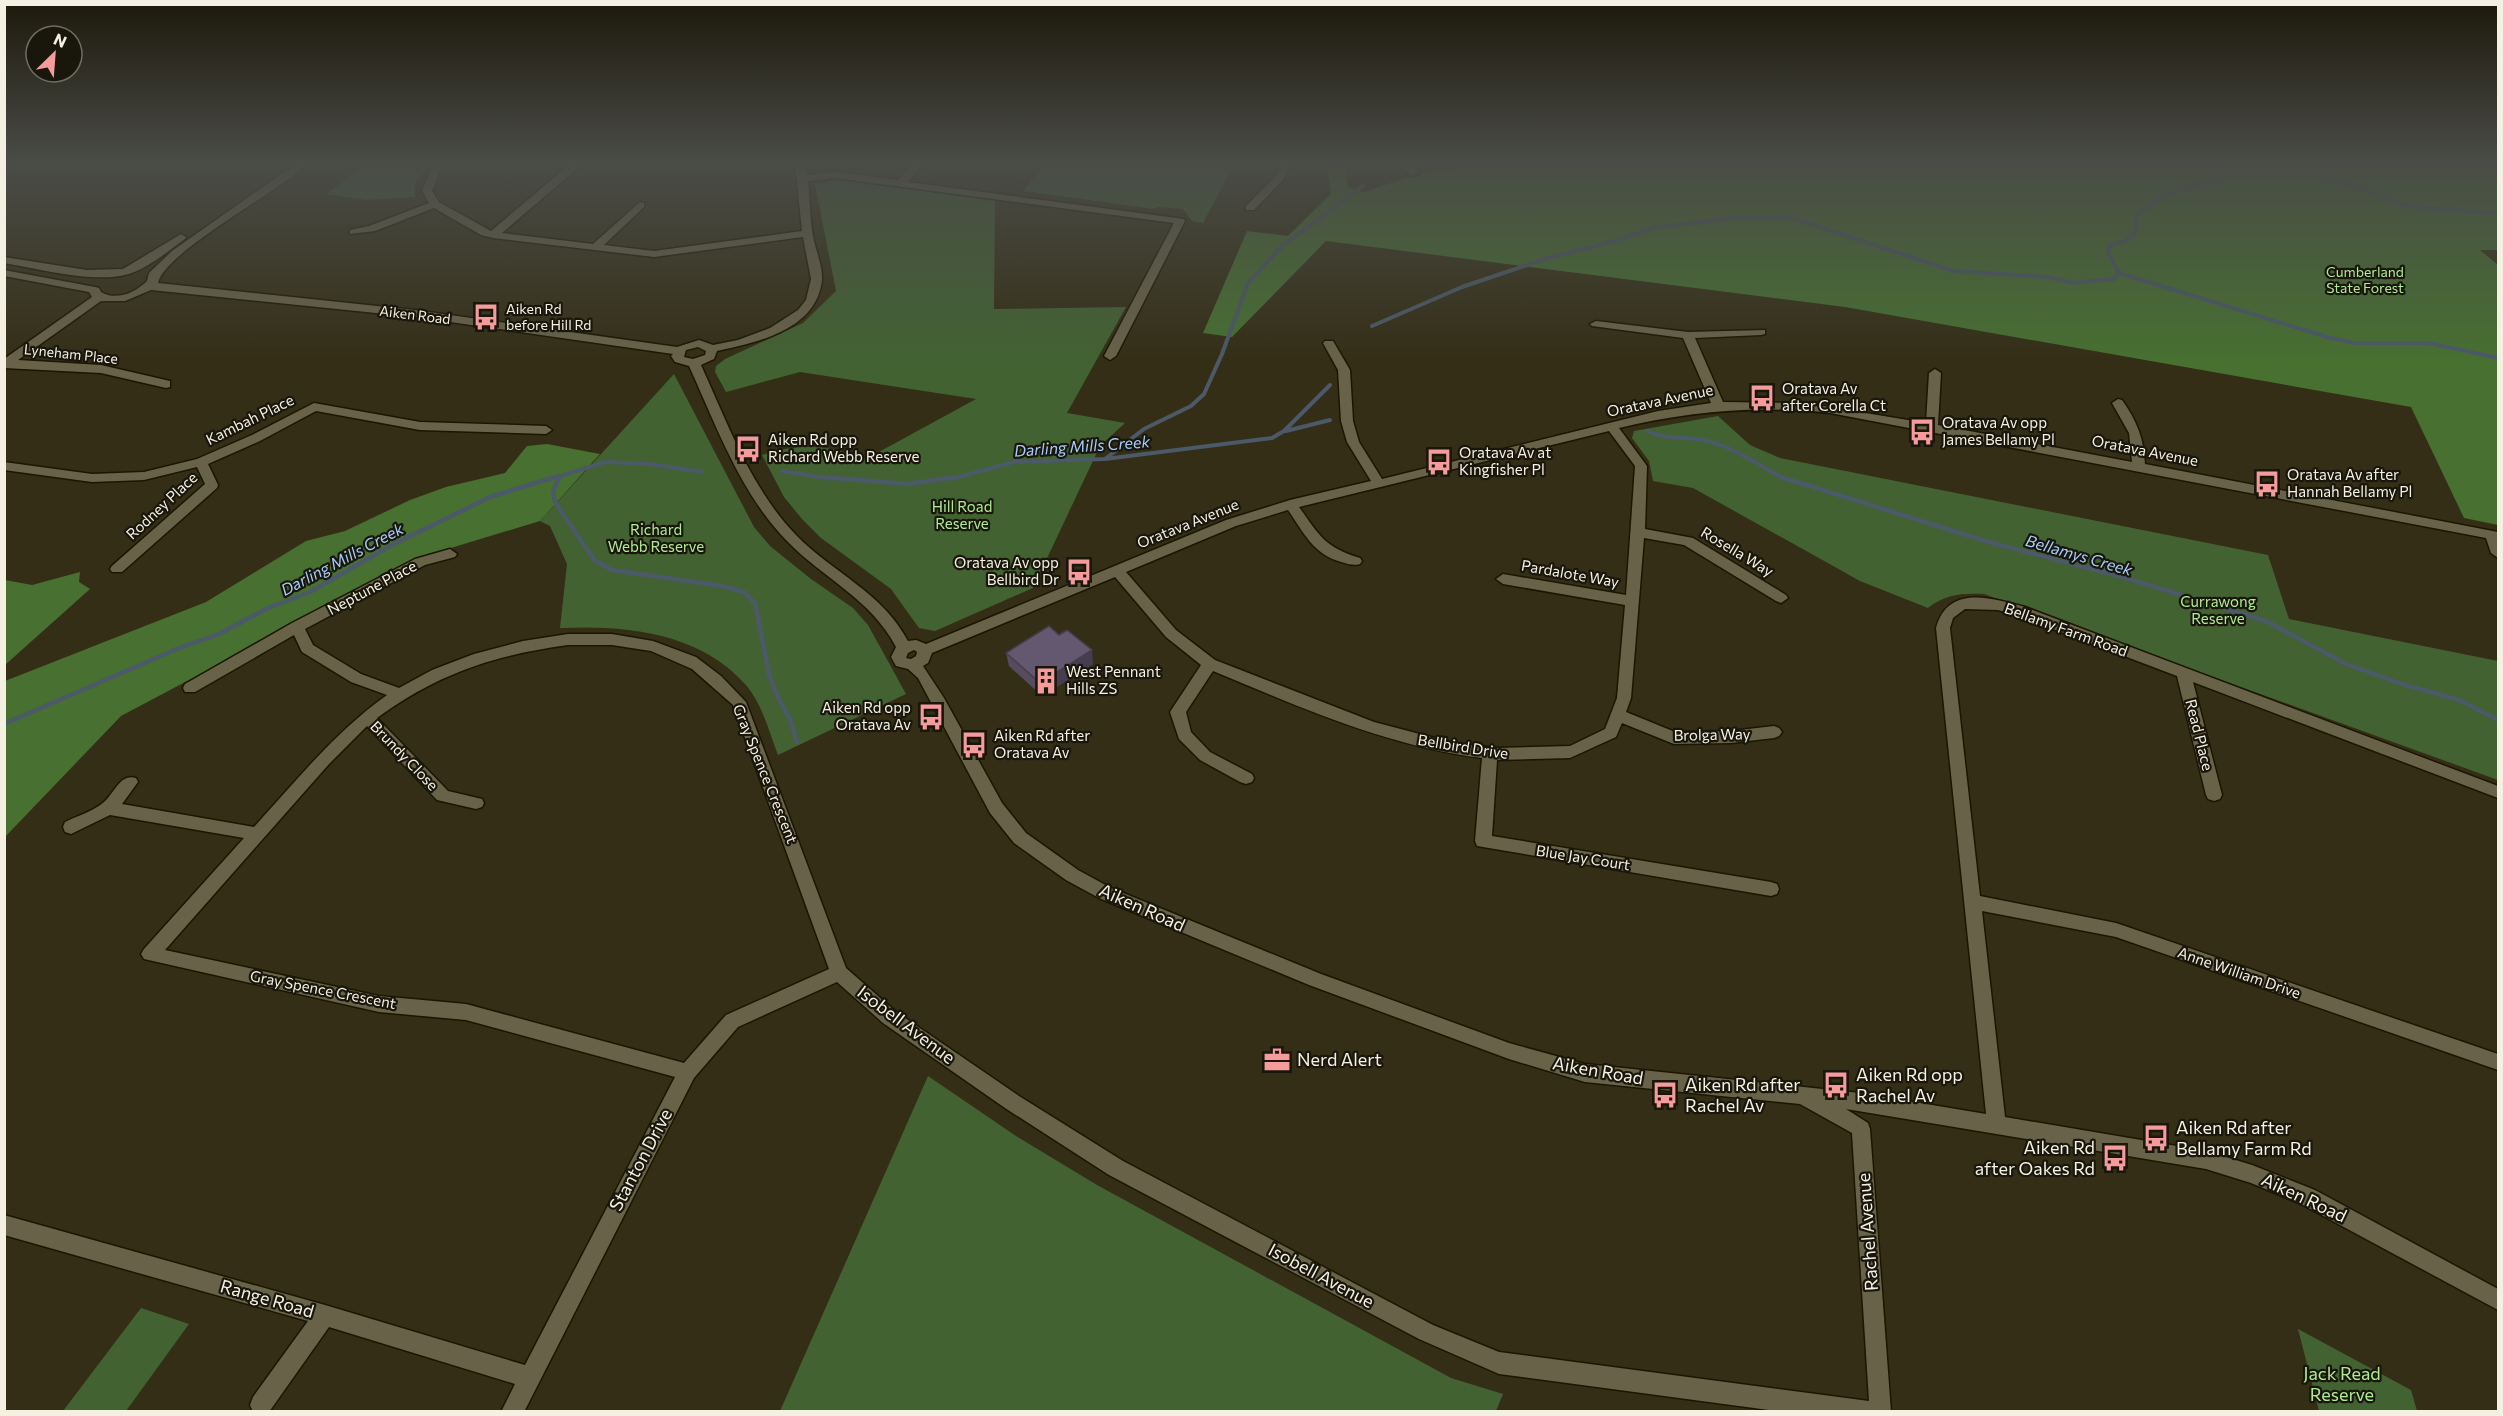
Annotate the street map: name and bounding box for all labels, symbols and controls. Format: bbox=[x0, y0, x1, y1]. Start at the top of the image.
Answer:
north arrow bbox=[24, 24, 84, 84]
text: N bbox=[51, 29, 70, 51]
park label: Cumberland State Forest bbox=[2326, 263, 2404, 296]
place label: Aiken Rd before Hill Rd bbox=[506, 300, 591, 333]
street label: Aiken Road bbox=[379, 302, 451, 327]
bus stop icon: Aiken Rd before Hill Rd bbox=[471, 302, 501, 332]
street label: Lyneham Place bbox=[23, 340, 119, 367]
place label: Oratava Av after Corella Ct bbox=[1782, 379, 1886, 414]
street label: Oratava Avenue bbox=[1605, 380, 1715, 420]
bus stop icon: Oratava Av after Corella Ct bbox=[1747, 383, 1777, 413]
street label: Kambah Place bbox=[203, 390, 297, 448]
place label: Oratava Av opp James Bellamy Pl bbox=[1942, 413, 2055, 448]
bus stop icon: Oratava Av opp James Bellamy Pl bbox=[1907, 417, 1937, 447]
place label: Aiken Rd opp Richard Webb Reserve bbox=[768, 430, 919, 465]
water label: Darling Mills Creek bbox=[1013, 431, 1151, 460]
street label: Oratava Avenue bbox=[2090, 431, 2200, 469]
bus stop icon: Aiken Rd opp Richard Webb Reserve bbox=[733, 434, 763, 464]
place label: Oratava Av at Kingfisher Pl bbox=[1459, 443, 1551, 478]
bus stop icon: Oratava Av at Kingfisher Pl bbox=[1424, 447, 1454, 477]
place label: Oratava Av after Hannah Bellamy Pl bbox=[2287, 465, 2412, 500]
street label: Rodney Place bbox=[122, 468, 201, 543]
bus stop icon: Oratava Av after Hannah Bellamy Pl bbox=[2252, 469, 2282, 499]
street label: Oratava Avenue bbox=[1134, 494, 1241, 552]
park label: Hill Road Reserve bbox=[932, 497, 992, 532]
water label: Darling Mills Creek bbox=[277, 518, 407, 599]
park label: Richard Webb Reserve bbox=[608, 520, 704, 555]
street label: Rosella Way bbox=[1698, 522, 1777, 580]
water label: Bellamys Creek bbox=[2024, 530, 2135, 579]
place label: Oratava Av opp Bellbird Dr bbox=[954, 553, 1059, 588]
street label: Neptune Place bbox=[324, 556, 419, 618]
street label: Pardalote Way bbox=[1520, 556, 1621, 591]
bus stop icon: Oratava Av opp Bellbird Dr bbox=[1064, 557, 1094, 587]
park label: Currawong Reserve bbox=[2180, 592, 2256, 627]
street label: Bellamy Farm Road bbox=[2002, 598, 2130, 660]
place label: West Pennant Hills ZS bbox=[1066, 662, 1161, 697]
building icon: West Pennant Hills ZS bbox=[1031, 666, 1061, 696]
street label: Read Place bbox=[2182, 697, 2218, 773]
place label: Aiken Rd opp Oratava Av bbox=[822, 698, 911, 733]
street label: Gray Spence Crescent bbox=[730, 701, 802, 846]
bus stop icon: Aiken Rd opp Oratava Av bbox=[916, 702, 946, 732]
street label: Brundy Close bbox=[367, 717, 442, 794]
street label: Brolga Way bbox=[1673, 724, 1751, 744]
place label: Aiken Rd after Oratava Av bbox=[994, 726, 1090, 761]
bus stop icon: Aiken Rd after Oratava Av bbox=[959, 730, 989, 760]
street label: Bellbird Drive bbox=[1417, 730, 1510, 762]
street label: Blue Jay Court bbox=[1535, 841, 1632, 873]
street label: Aiken Road bbox=[1096, 878, 1189, 936]
street label: Anne William Drive bbox=[2175, 943, 2303, 1002]
street label: Gray Spence Crescent bbox=[249, 966, 398, 1012]
street label: Isobell Avenue bbox=[853, 980, 960, 1068]
office icon: Nerd Alert bbox=[1262, 1045, 1292, 1075]
place label: Nerd Alert bbox=[1297, 1048, 1382, 1070]
street label: Aiken Road bbox=[1551, 1051, 1645, 1089]
place label: Aiken Rd opp Rachel Av bbox=[1856, 1063, 1963, 1106]
bus stop icon: Aiken Rd opp Rachel Av bbox=[1821, 1070, 1851, 1100]
place label: Aiken Rd after Rachel Av bbox=[1685, 1073, 1800, 1116]
bus stop icon: Aiken Rd after Rachel Av bbox=[1650, 1080, 1680, 1110]
street label: Stanton Drive bbox=[604, 1105, 676, 1214]
place label: Aiken Rd after Bellamy Farm Rd bbox=[2176, 1116, 2312, 1159]
bus stop icon: Aiken Rd after Bellamy Farm Rd bbox=[2141, 1123, 2171, 1153]
place label: Aiken Rd after Oakes Rd bbox=[1975, 1136, 2095, 1179]
bus stop icon: Aiken Rd after Oakes Rd bbox=[2100, 1143, 2130, 1173]
street label: Aiken Road bbox=[2258, 1168, 2351, 1226]
street label: Rachel Avenue bbox=[1852, 1172, 1882, 1292]
street label: Isobell Avenue bbox=[1265, 1238, 1378, 1312]
street label: Range Road bbox=[218, 1274, 317, 1322]
park label: Jack Read Reserve bbox=[2303, 1362, 2381, 1405]

